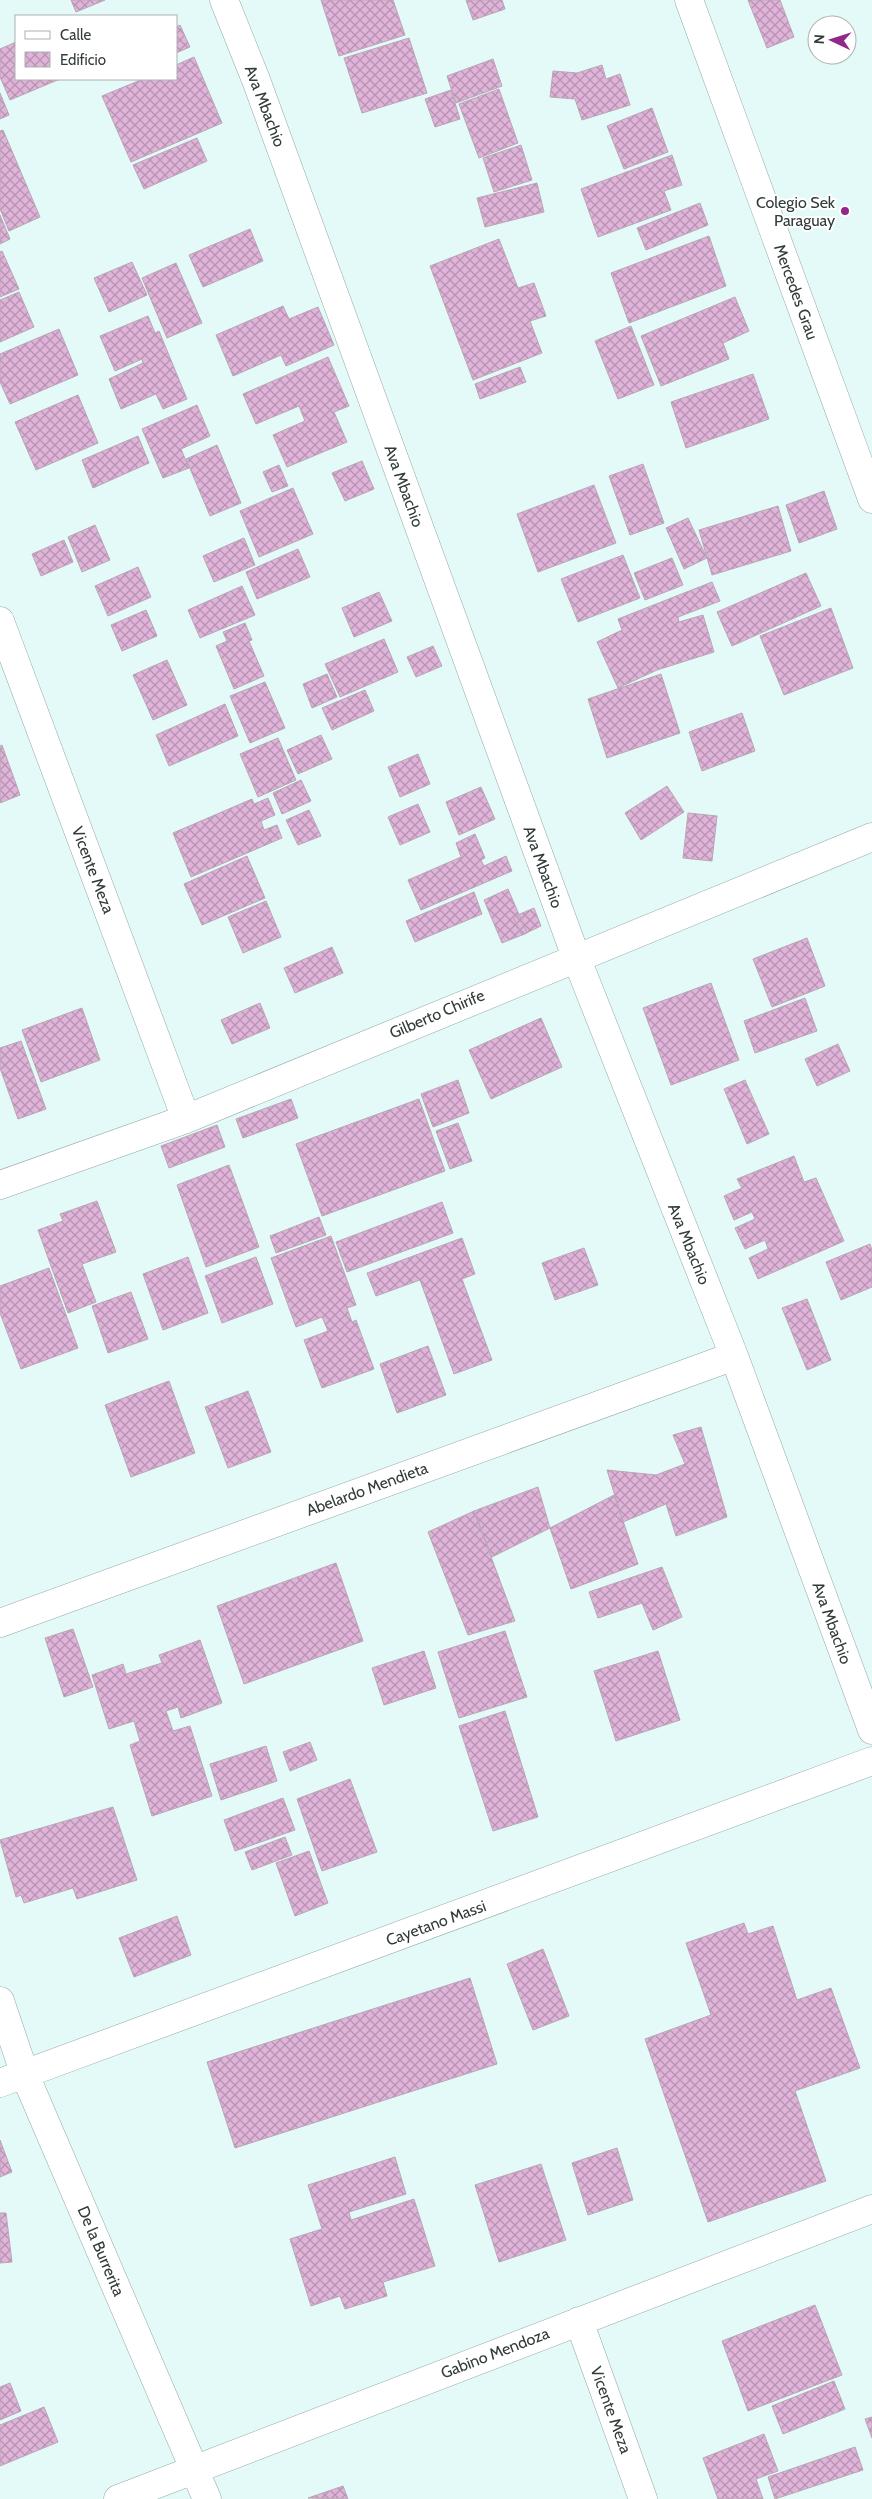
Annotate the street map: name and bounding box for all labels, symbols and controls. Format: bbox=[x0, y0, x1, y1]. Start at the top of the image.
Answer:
legend bbox=[15, 15, 178, 80]
north arrow bbox=[807, 15, 857, 65]
text: Calle bbox=[60, 26, 91, 44]
text: N bbox=[810, 34, 828, 45]
text: Edificio bbox=[60, 51, 106, 69]
street label: Ava Mbachio bbox=[241, 63, 289, 150]
place label: Colegio Sek Paraguay bbox=[756, 193, 836, 230]
marker: Colegio Sek Paraguay bbox=[839, 205, 851, 217]
street label: Mercedes Grau bbox=[770, 242, 822, 342]
street label: Ava Mbachio bbox=[380, 442, 428, 530]
street label: Ava Mbachio bbox=[519, 823, 567, 911]
street label: Vicente Meza bbox=[68, 824, 118, 916]
street label: Gilberto Chirife bbox=[387, 985, 487, 1043]
street label: Ava Mbachio bbox=[664, 1201, 714, 1288]
street label: Abelardo Mendieta bbox=[304, 1458, 431, 1520]
street label: Ava Mbachio bbox=[808, 1579, 856, 1667]
street label: Cayetano Massi bbox=[383, 1896, 489, 1950]
street label: De la Burrerita bbox=[74, 2203, 129, 2299]
street label: Gabino Mendoza bbox=[438, 2323, 552, 2382]
street label: Vicente Meza bbox=[586, 2364, 636, 2456]

